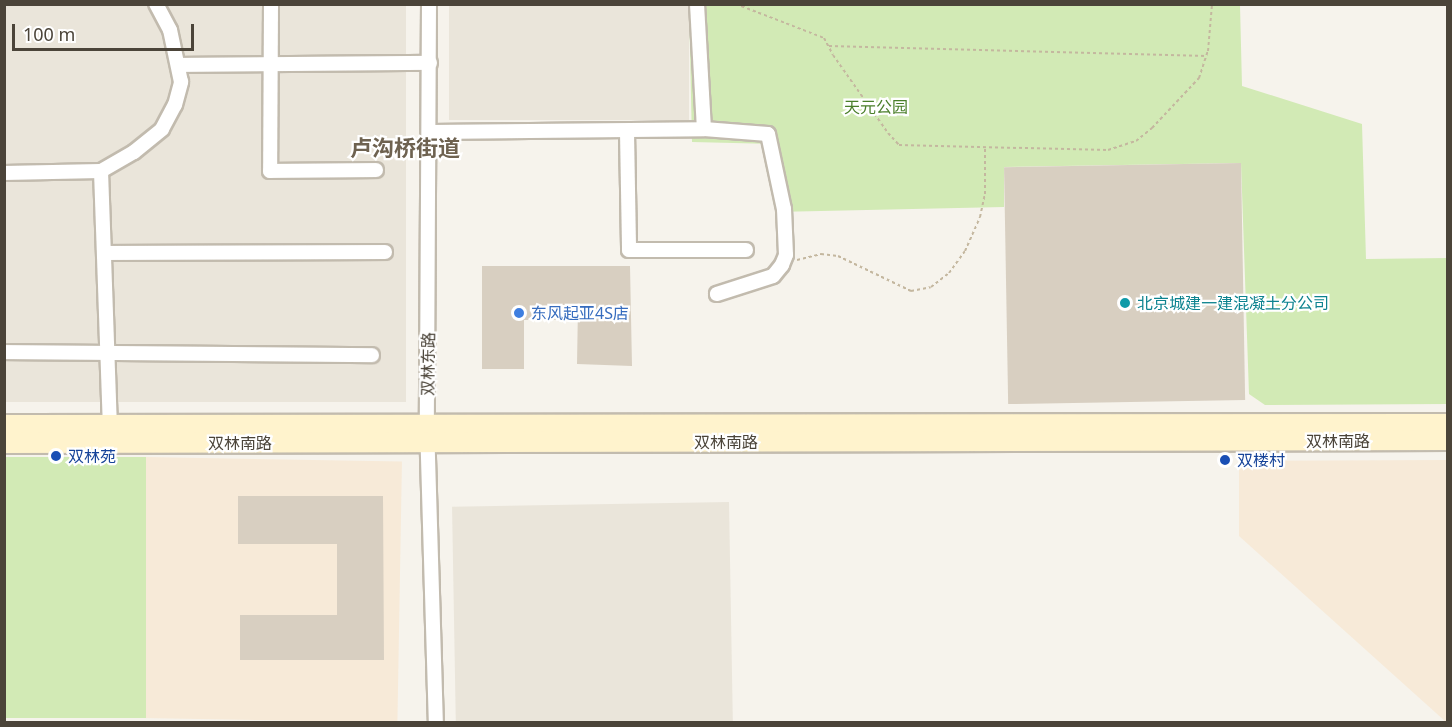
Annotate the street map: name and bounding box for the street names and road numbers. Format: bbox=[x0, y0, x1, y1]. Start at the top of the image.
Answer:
street label: 双林东路 bbox=[418, 332, 438, 396]
street label: 双林南路 bbox=[1306, 431, 1370, 451]
street label: 双林南路 bbox=[694, 432, 758, 452]
street label: 双林南路 bbox=[208, 433, 272, 453]

